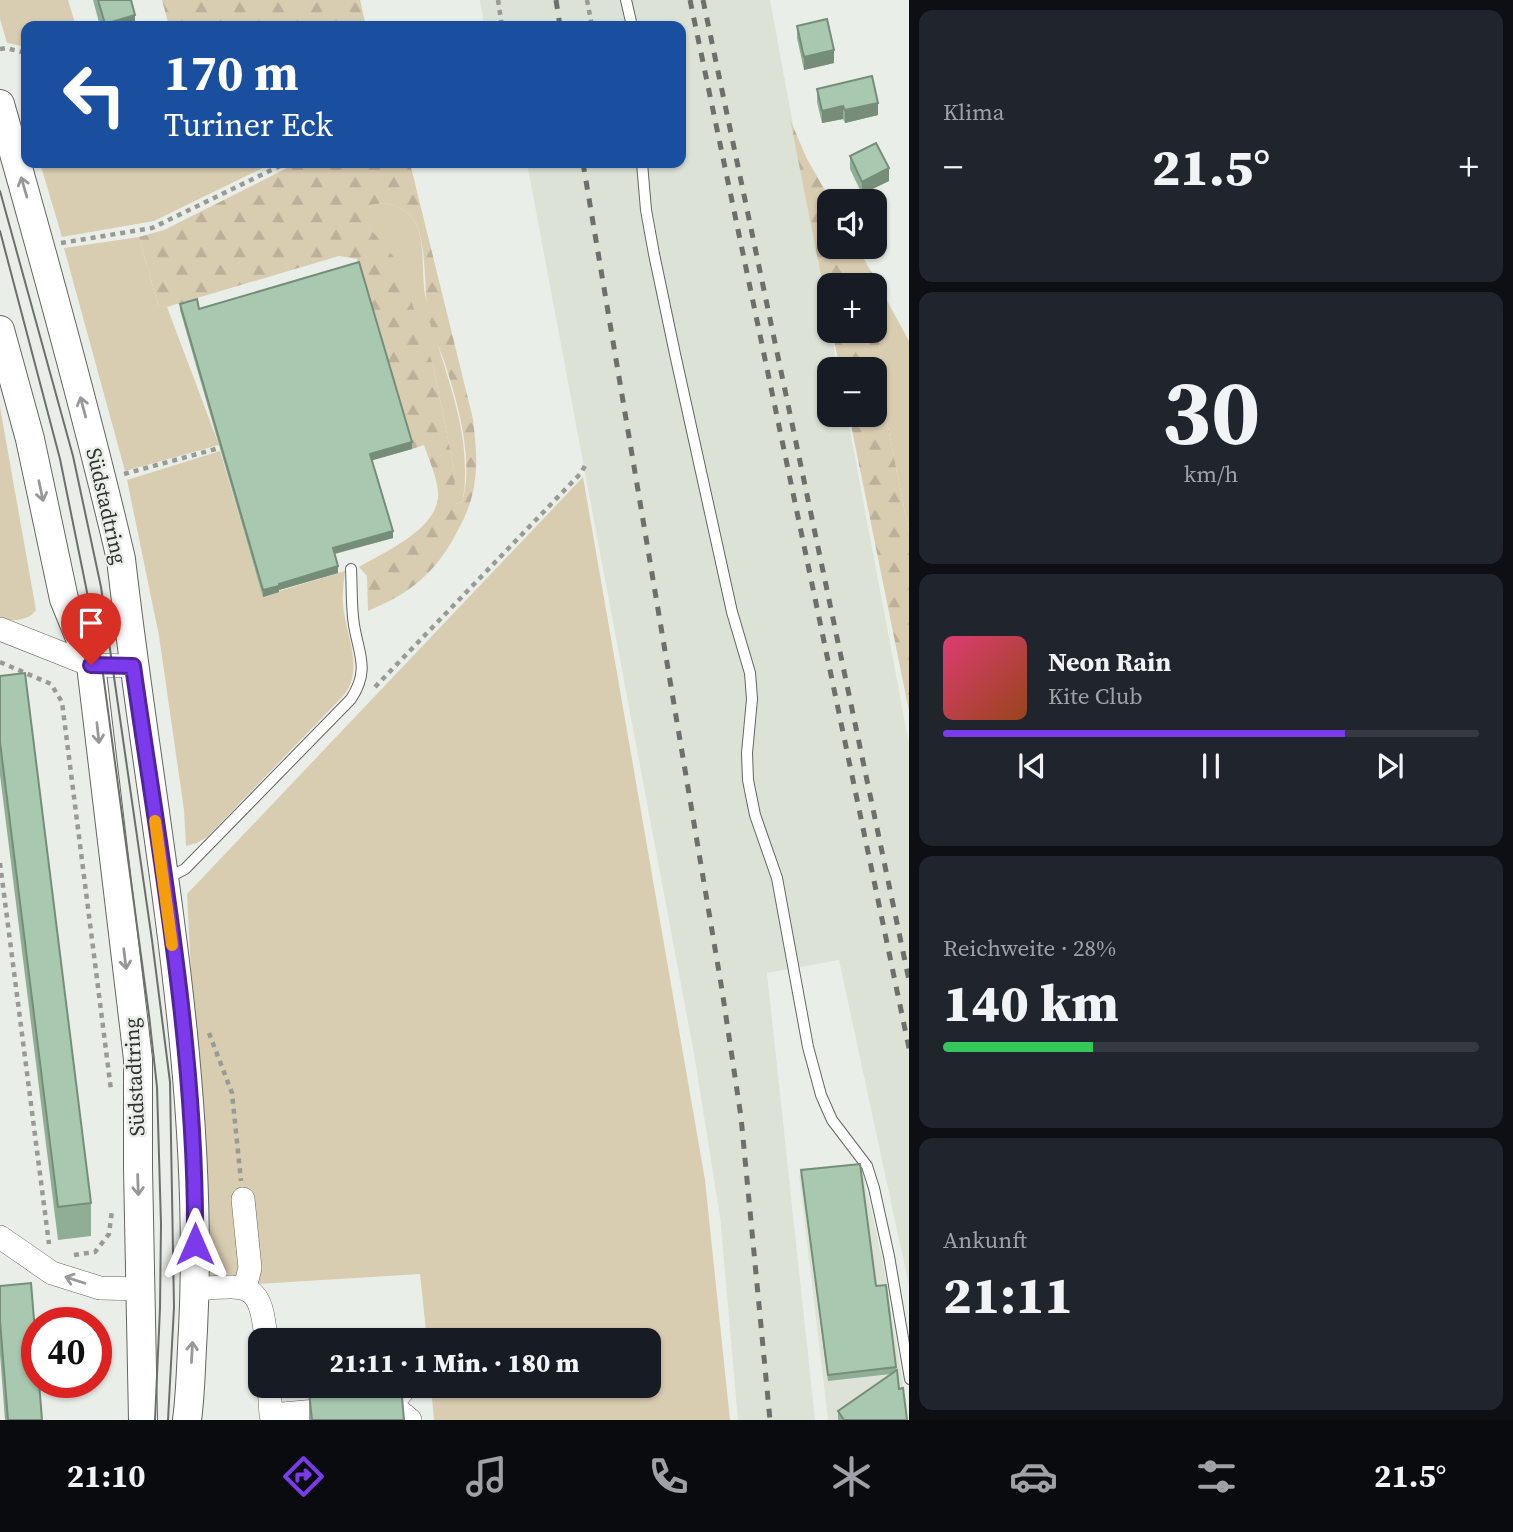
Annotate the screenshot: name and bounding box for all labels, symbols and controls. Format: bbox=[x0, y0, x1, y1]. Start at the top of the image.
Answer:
text: 170 m bbox=[164, 39, 299, 106]
icon: left bbox=[49, 49, 140, 140]
text: Klima bbox=[943, 96, 1004, 128]
text: Turiner Eck bbox=[164, 103, 333, 147]
text: 21.5° bbox=[1152, 131, 1270, 202]
text: − bbox=[943, 141, 963, 193]
text: + bbox=[1459, 141, 1479, 193]
one-way arrow bbox=[16, 176, 29, 198]
map controls bbox=[817, 189, 887, 427]
button: sound bbox=[817, 189, 887, 259]
button: + bbox=[817, 273, 887, 343]
text: 30 bbox=[1162, 350, 1260, 474]
button: − bbox=[817, 357, 887, 427]
one-way arrow bbox=[76, 396, 89, 419]
street label: Südstadtring bbox=[80, 445, 134, 567]
text: km/h bbox=[1184, 458, 1238, 490]
one-way arrow bbox=[34, 479, 48, 502]
pin bbox=[61, 593, 121, 665]
icon: arrive bbox=[72, 604, 110, 642]
text: Neon Rain bbox=[1048, 644, 1171, 680]
text: Kite Club bbox=[1048, 680, 1143, 712]
one-way arrow bbox=[92, 721, 105, 744]
icon: previous bbox=[1013, 747, 1051, 785]
icon: pause bbox=[1192, 747, 1230, 785]
icon: next bbox=[1371, 747, 1409, 785]
text: Reichweite · 28% bbox=[943, 932, 1116, 964]
one-way arrow bbox=[118, 947, 131, 970]
text: 140 km bbox=[943, 967, 1119, 1038]
street label: Südstadtring bbox=[116, 1017, 152, 1137]
one-way arrow bbox=[132, 1174, 145, 1197]
position arrow bbox=[158, 1207, 232, 1281]
text: Ankunft bbox=[943, 1224, 1027, 1256]
text: 21:11 bbox=[943, 1259, 1073, 1330]
one-way arrow bbox=[64, 1273, 86, 1286]
speed limit sign: 40 bbox=[21, 1307, 112, 1398]
one-way arrow bbox=[185, 1341, 198, 1364]
text: 21:11 · 1 Min. · 180 m bbox=[330, 1345, 579, 1381]
icon: directions bbox=[279, 1452, 328, 1501]
icon: music bbox=[462, 1452, 511, 1501]
icon: phone bbox=[644, 1452, 693, 1501]
icon: climate bbox=[827, 1452, 876, 1501]
icon: car bbox=[1009, 1452, 1058, 1501]
icon: filters bbox=[1192, 1452, 1241, 1501]
text: 21:10 bbox=[67, 1454, 146, 1498]
text: 21.5° bbox=[1374, 1454, 1446, 1498]

